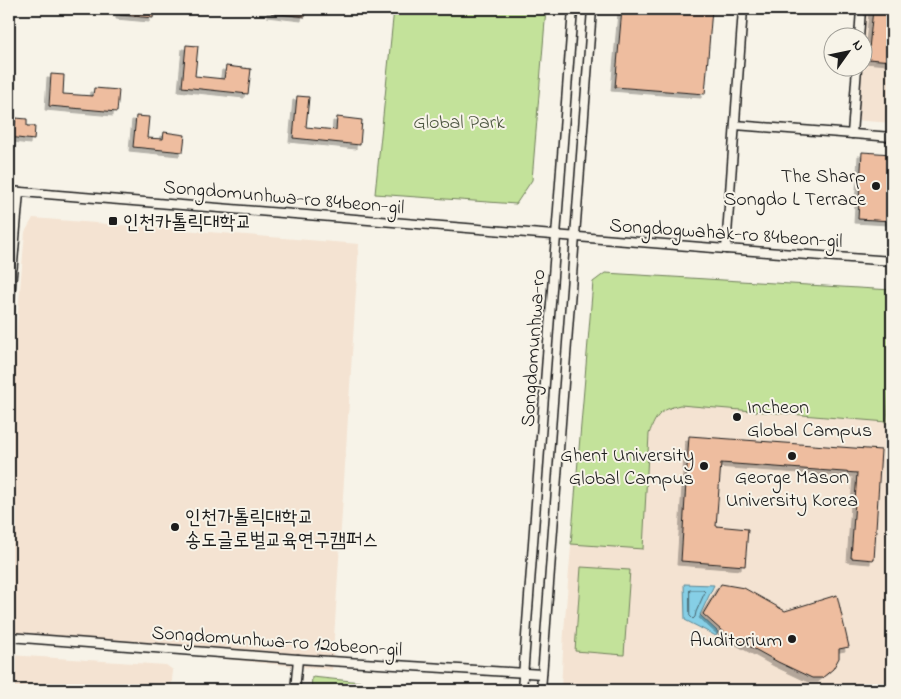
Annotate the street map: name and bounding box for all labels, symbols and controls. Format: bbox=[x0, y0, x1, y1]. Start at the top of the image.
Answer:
north arrow bbox=[824, 28, 874, 78]
text: N bbox=[846, 36, 869, 55]
park label: Global Park bbox=[413, 109, 505, 138]
place label: The Sharp Songdo L Terrace bbox=[723, 163, 866, 216]
street label: Songdomunhwa-ro 84beon-gil bbox=[162, 173, 406, 224]
marker: The Sharp Songdo L Terrace bbox=[870, 180, 882, 192]
place label: 인천카톨릭대학교 bbox=[123, 209, 252, 238]
street label: Songdogwahak-ro 84beon-gil bbox=[608, 212, 843, 258]
marker: 인천카톨릭대학교 bbox=[107, 215, 119, 227]
street label: Songdomunhwa-ro bbox=[515, 268, 555, 428]
place label: Incheon Global Campus bbox=[747, 394, 872, 446]
marker: Incheon Global Campus bbox=[731, 411, 743, 423]
place label: Ghent University Global Campus bbox=[560, 442, 694, 494]
marker: George Mason University Korea bbox=[786, 450, 798, 462]
marker: Ghent University Global Campus bbox=[698, 460, 710, 472]
place label: George Mason University Korea bbox=[726, 464, 858, 516]
place label: 인천가톨릭대학교 송도글로벌교육연구캠퍼스 bbox=[185, 504, 378, 556]
marker: 인천가톨릭대학교 송도글로벌교육연구캠퍼스 bbox=[169, 521, 181, 533]
street label: Songdomunhwa-ro 120beon-gil bbox=[150, 619, 403, 667]
place label: Auditorium bbox=[690, 627, 782, 656]
marker: Auditorium bbox=[786, 633, 798, 645]

